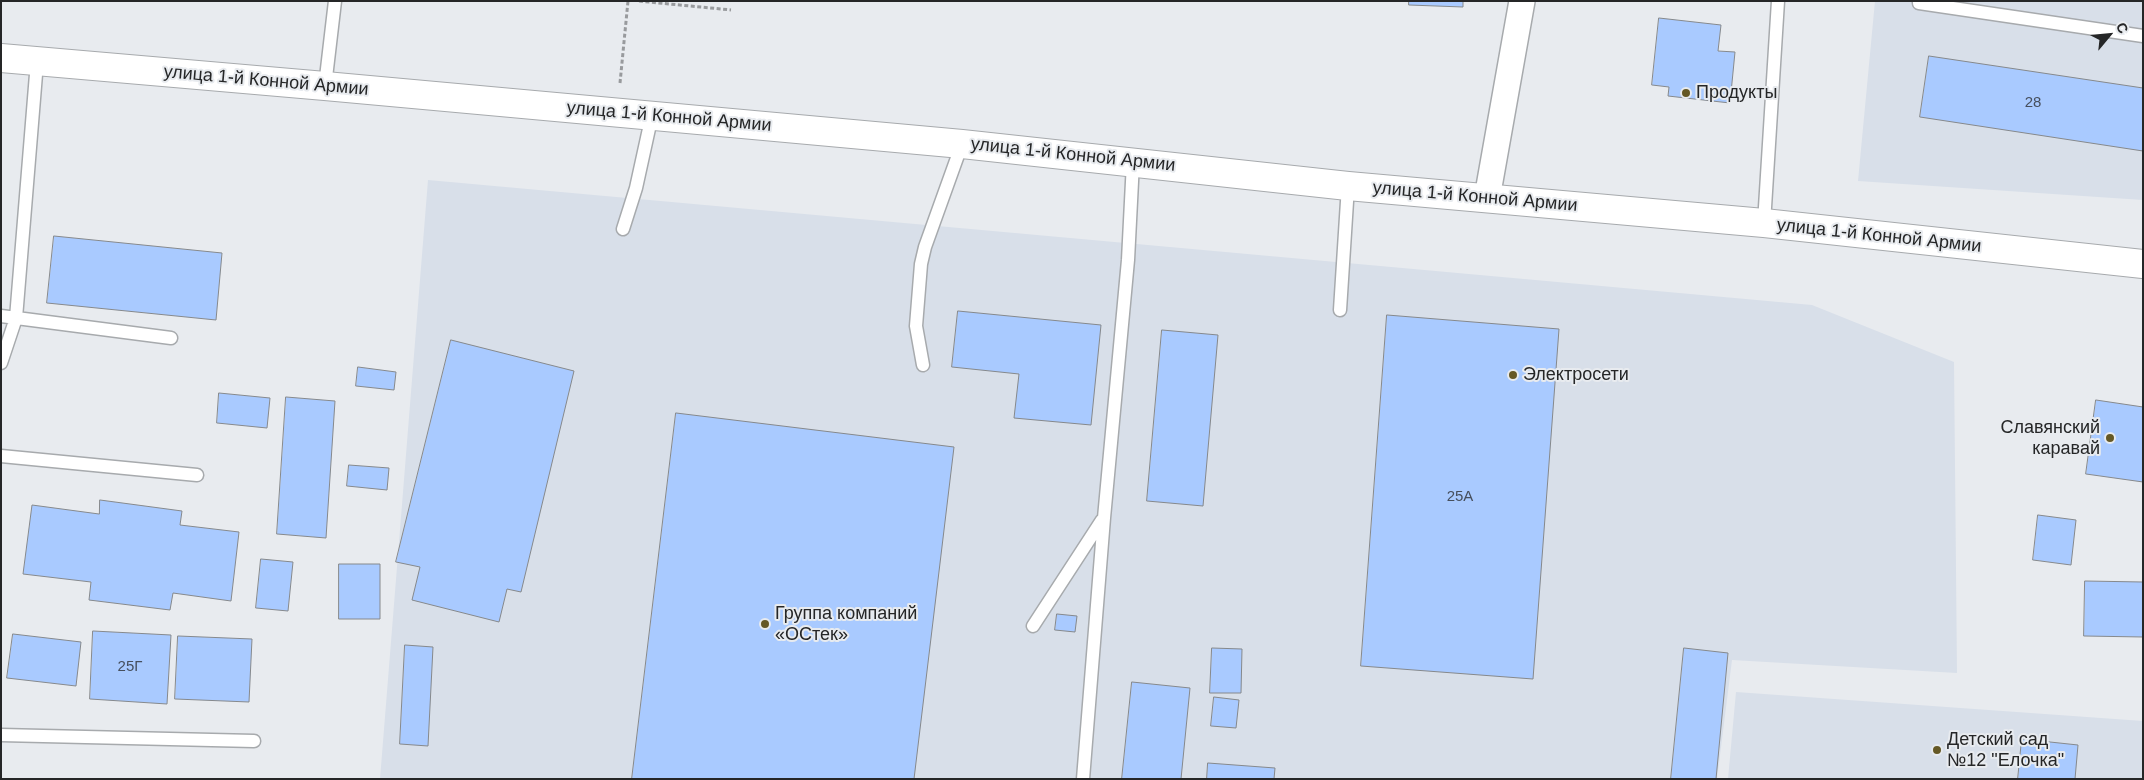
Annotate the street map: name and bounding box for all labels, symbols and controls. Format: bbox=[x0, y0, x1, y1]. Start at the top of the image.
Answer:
north arrow bbox=[2084, 10, 2134, 60]
text: С bbox=[2113, 20, 2132, 36]
street label: улица 1-й Конной Армии bbox=[163, 61, 369, 101]
place label: Продукты bbox=[1696, 82, 1777, 104]
marker: Продукты bbox=[1680, 87, 1692, 99]
house number: 28 bbox=[2025, 94, 2041, 112]
street label: улица 1-й Конной Армии bbox=[566, 97, 772, 137]
street label: улица 1-й Конной Армии bbox=[970, 134, 1176, 176]
street label: улица 1-й Конной Армии bbox=[1372, 177, 1578, 217]
street label: улица 1-й Конной Армии bbox=[1776, 215, 1982, 257]
place label: Электросети bbox=[1523, 364, 1629, 386]
marker: Электросети bbox=[1507, 369, 1519, 381]
place label: Славянский каравай bbox=[2000, 417, 2100, 459]
marker: Славянский каравай bbox=[2104, 432, 2116, 444]
house number: 25А bbox=[1447, 488, 1473, 506]
place label: Группа компаний «ОСтек» bbox=[775, 603, 917, 646]
marker: Группа компаний «ОСтек» bbox=[759, 618, 771, 630]
house number: 25Г bbox=[118, 658, 142, 676]
place label: Детский сад №12 "Елочка" bbox=[1947, 729, 2064, 772]
marker: Детский сад №12 "Елочка" bbox=[1931, 744, 1943, 756]

